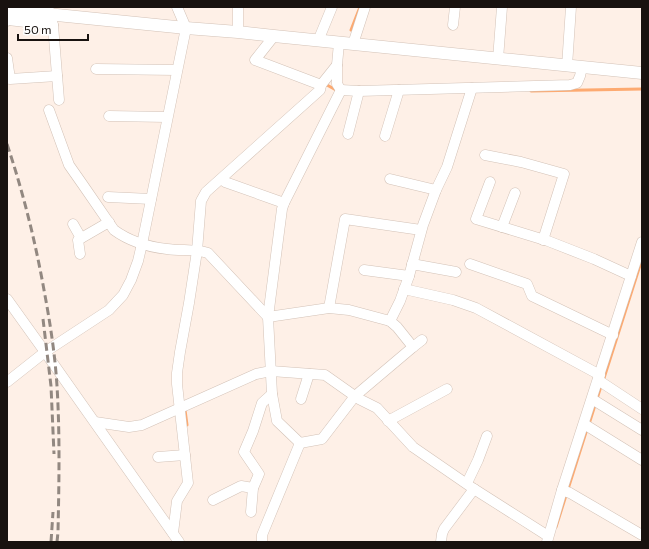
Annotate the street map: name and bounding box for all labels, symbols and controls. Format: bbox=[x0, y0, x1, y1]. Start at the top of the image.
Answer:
scale bar bbox=[18, 16, 88, 42]
text: 50 m bbox=[24, 22, 52, 36]

